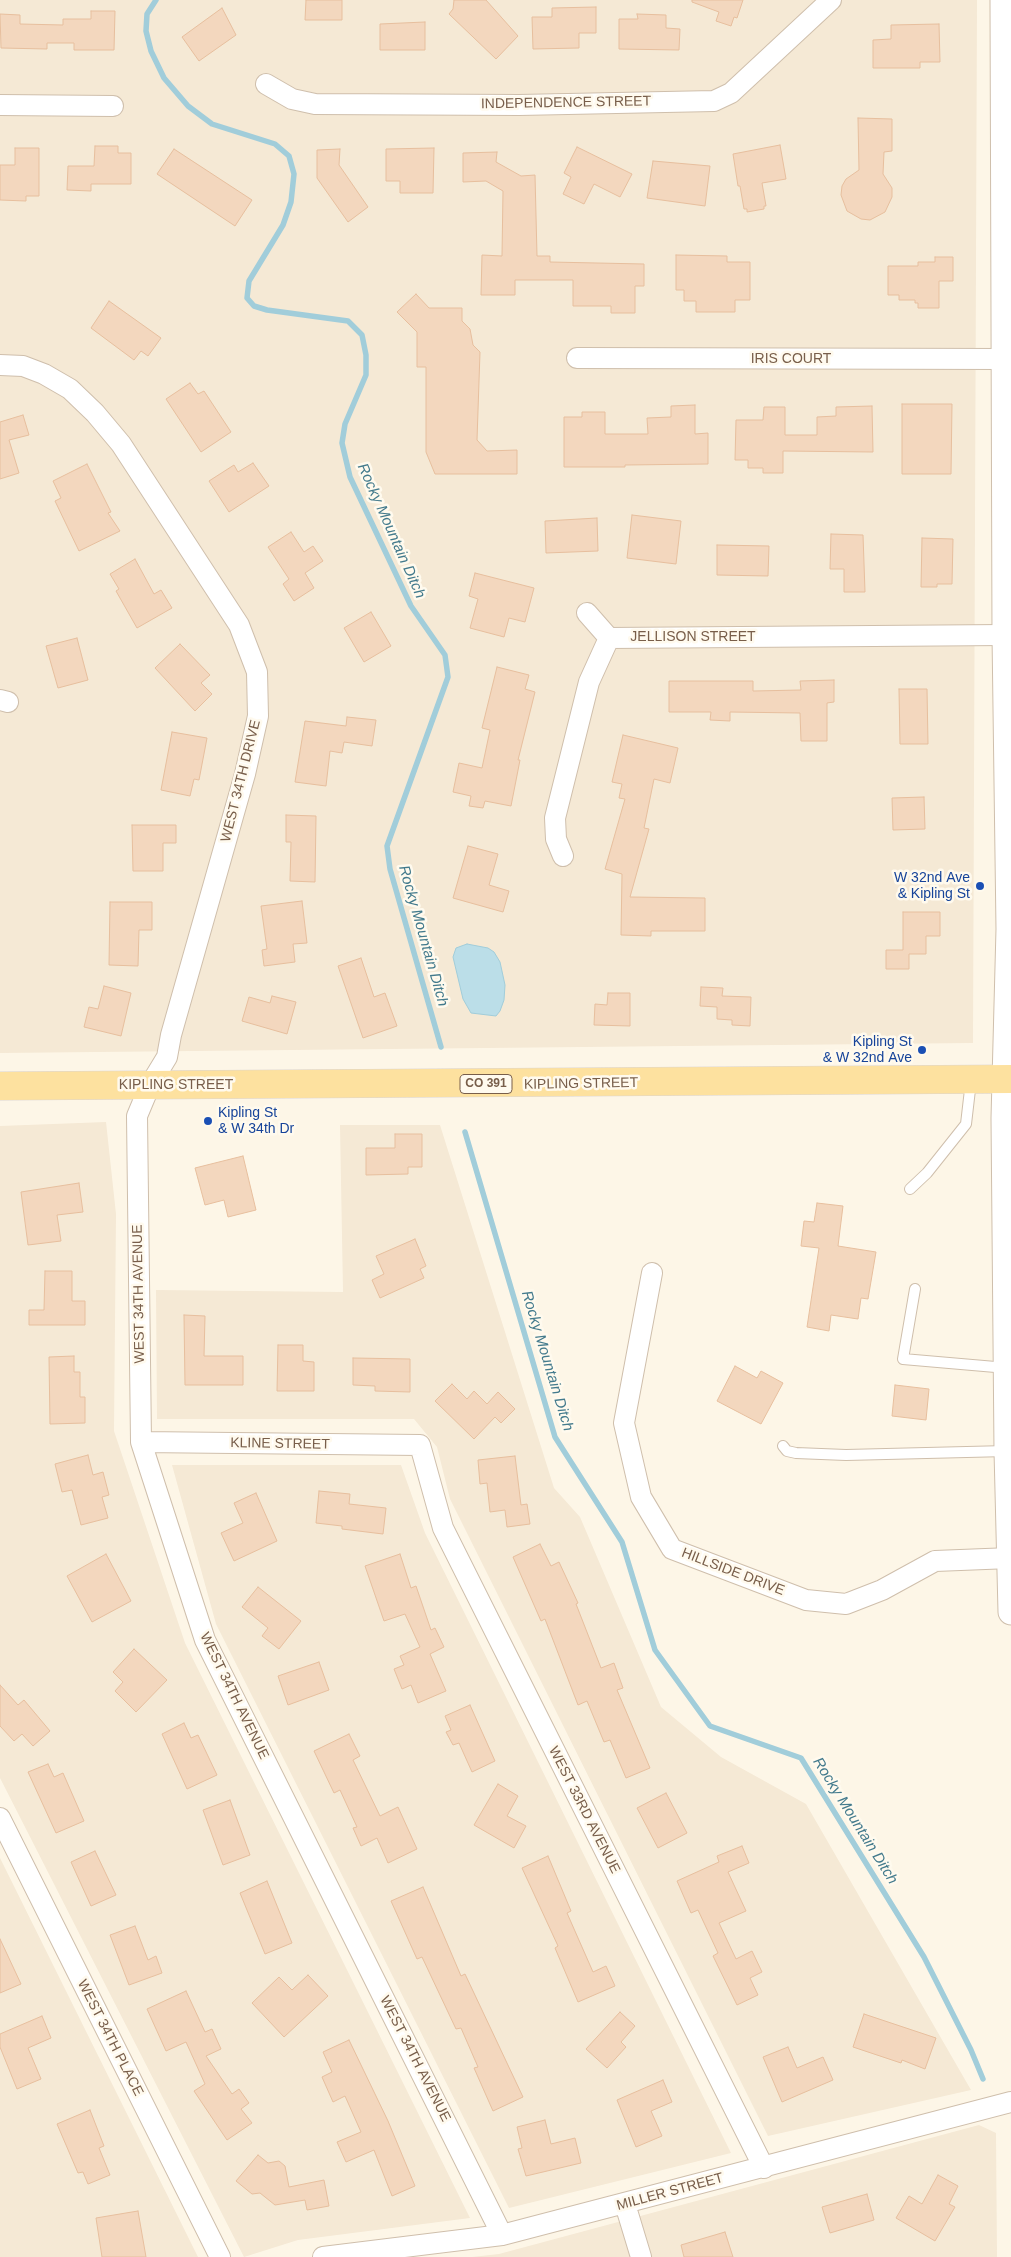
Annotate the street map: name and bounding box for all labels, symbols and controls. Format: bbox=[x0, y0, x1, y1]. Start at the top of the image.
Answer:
street label: INDEPENDENCE STREET bbox=[481, 93, 651, 113]
street label: IRIS COURT bbox=[751, 351, 831, 367]
water label: Rocky Mountain Ditch bbox=[353, 461, 429, 601]
street label: JELLISON STREET bbox=[630, 629, 756, 645]
street label: WEST 34TH DRIVE bbox=[218, 718, 264, 844]
water label: Rocky Mountain Ditch bbox=[394, 863, 452, 1009]
place label: W 32nd Ave & Kipling St bbox=[894, 870, 970, 902]
marker: W 32nd Ave & Kipling St bbox=[974, 880, 986, 892]
place label: Kipling St & W 32nd Ave bbox=[823, 1034, 912, 1066]
marker: Kipling St & W 32nd Ave bbox=[916, 1044, 928, 1056]
road number: CO 391 bbox=[460, 1074, 512, 1094]
street label: KIPLING STREET bbox=[524, 1075, 638, 1093]
street label: KIPLING STREET bbox=[119, 1077, 233, 1093]
place label: Kipling St & W 34th Dr bbox=[218, 1105, 294, 1138]
marker: Kipling St & W 34th Dr bbox=[202, 1115, 214, 1127]
street label: WEST 34TH AVENUE bbox=[129, 1224, 149, 1364]
water label: Rocky Mountain Ditch bbox=[517, 1289, 577, 1433]
street label: KLINE STREET bbox=[230, 1435, 330, 1453]
street label: HILLSIDE DRIVE bbox=[679, 1545, 787, 1599]
street label: WEST 34TH AVENUE bbox=[196, 1630, 272, 1762]
street label: WEST 33RD AVENUE bbox=[545, 1744, 623, 1876]
water label: Rocky Mountain Ditch bbox=[809, 1754, 901, 1888]
street label: WEST 34TH PLACE bbox=[73, 1977, 147, 2099]
street label: WEST 34TH AVENUE bbox=[376, 1993, 454, 2125]
street label: MILLER STREET bbox=[615, 2170, 725, 2214]

